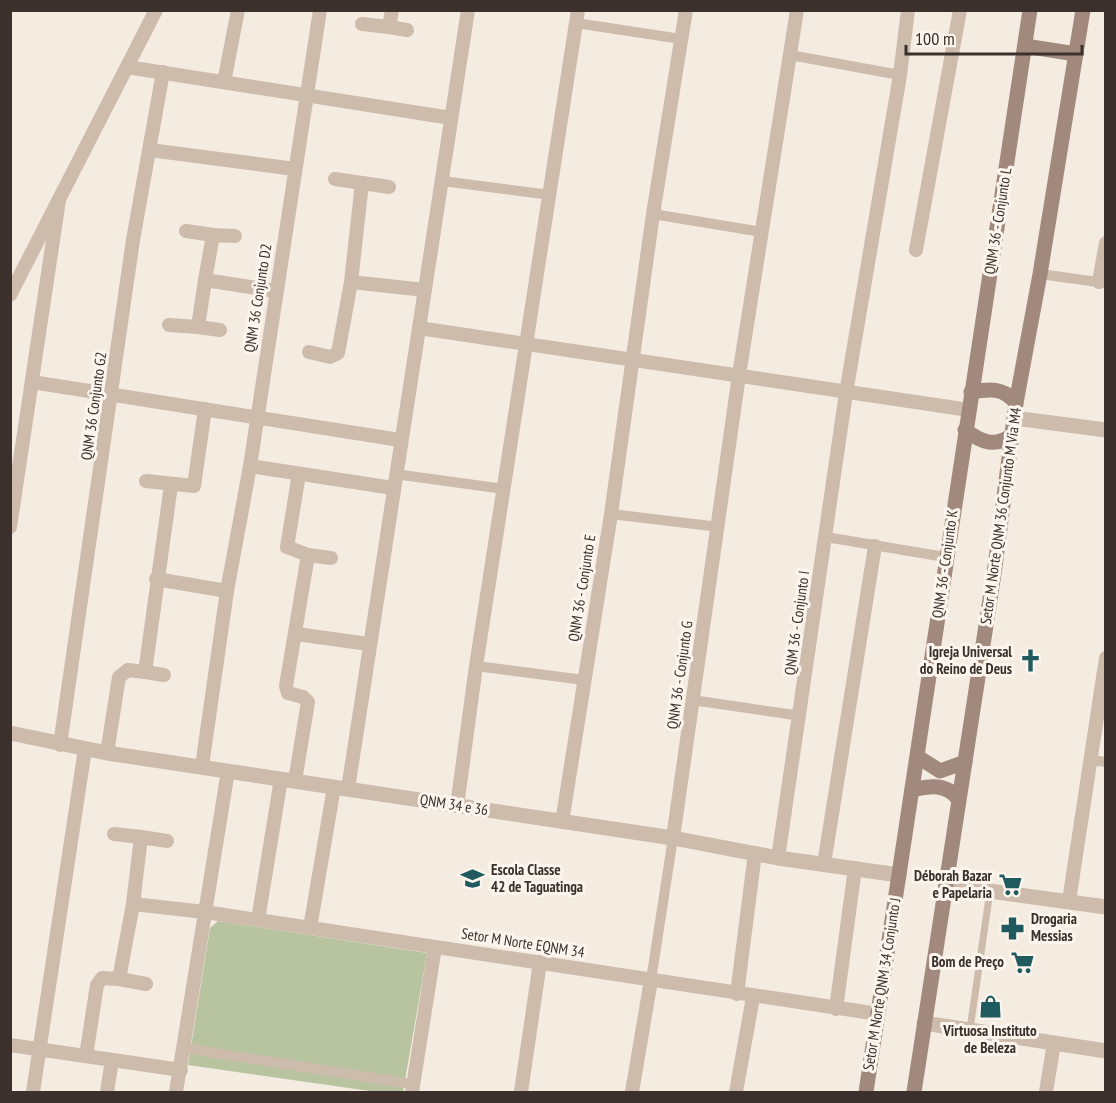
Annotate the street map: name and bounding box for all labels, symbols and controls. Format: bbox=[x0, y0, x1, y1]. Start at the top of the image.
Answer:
scale bar bbox=[906, 18, 1082, 56]
text: 100 m bbox=[915, 27, 955, 50]
street label: QNM 36 - Conjunto L bbox=[980, 165, 1015, 276]
street label: QNM 36 Conjunto D2 bbox=[240, 242, 275, 354]
street label: QNM 36 Conjunto G2 bbox=[76, 350, 111, 461]
street label: Setor M Norte QNM 36 Conjunto M Via M4 bbox=[976, 406, 1025, 626]
street label: QNM 36 - Conjunto K bbox=[928, 508, 962, 619]
street label: QNM 36 - Conjunto E bbox=[564, 533, 599, 643]
street label: QNM 36 - Conjunto I bbox=[780, 570, 813, 676]
street label: QNM 36 - Conjunto G bbox=[663, 620, 696, 730]
place label: Igreja Universal do Reino de Deus bbox=[920, 642, 1012, 678]
church icon: Igreja Universal do Reino de Deus bbox=[1017, 648, 1043, 674]
street label: QNM 34 e 36 bbox=[419, 790, 490, 819]
place label: Escola Classe 42 de Taguatinga bbox=[491, 860, 583, 896]
school or university icon: Escola Classe 42 de Taguatinga bbox=[460, 866, 486, 892]
place label: Déborah Bazar e Papelaria bbox=[914, 866, 993, 902]
supermarket icon: Déborah Bazar e Papelaria bbox=[997, 872, 1023, 898]
street label: Setor M Norte QNM 34 Conjunto J bbox=[858, 896, 905, 1072]
place label: Drogaria Messias bbox=[1031, 909, 1077, 945]
pharmacy icon: Drogaria Messias bbox=[1000, 915, 1026, 941]
street label: Setor M Norte EQNM 34 bbox=[460, 923, 586, 962]
supermarket icon: Bom de Preço bbox=[1009, 949, 1035, 975]
place label: Bom de Preço bbox=[931, 952, 1004, 971]
shop icon: Virtuosa Instituto de Beleza bbox=[977, 994, 1003, 1020]
place label: Virtuosa Instituto de Beleza bbox=[942, 1021, 1037, 1057]

